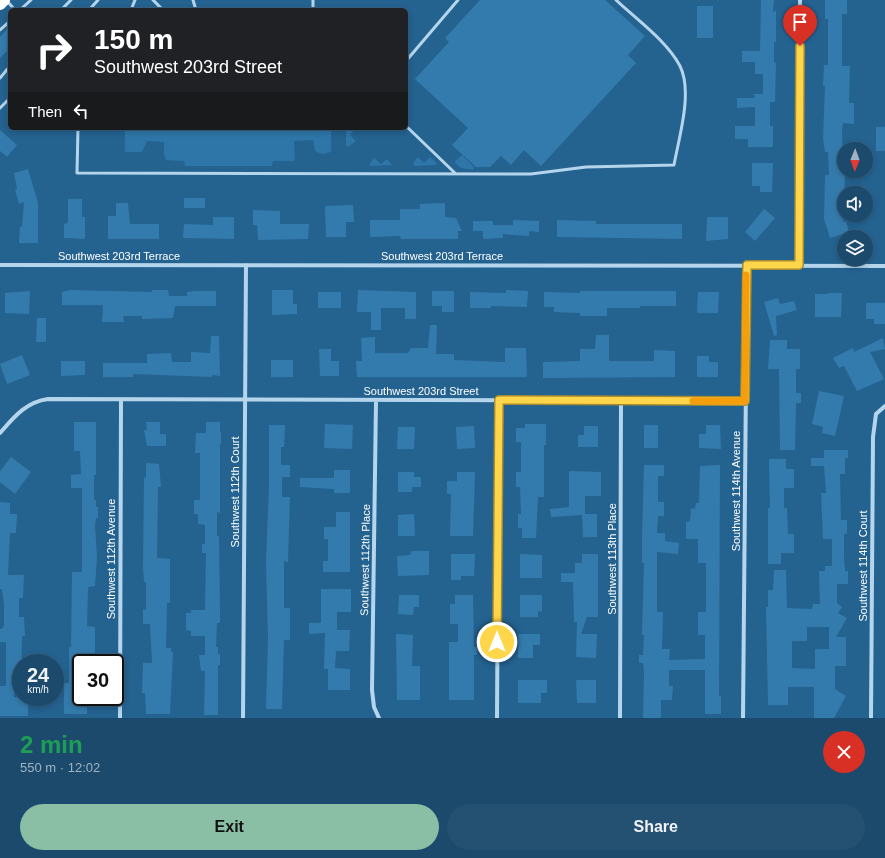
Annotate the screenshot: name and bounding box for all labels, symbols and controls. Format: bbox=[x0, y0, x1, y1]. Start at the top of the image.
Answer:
pin bbox=[783, 5, 817, 46]
icon: arrive bbox=[789, 11, 811, 33]
icon: right bbox=[28, 24, 80, 76]
text: 150 m bbox=[94, 24, 173, 55]
text: Southwest 203rd Street bbox=[94, 57, 282, 77]
icon: left bbox=[70, 100, 92, 122]
text: Then bbox=[28, 103, 62, 120]
north arrow bbox=[837, 142, 873, 178]
map controls bbox=[837, 142, 873, 266]
button: sound bbox=[837, 186, 873, 222]
button: layers bbox=[837, 230, 873, 266]
street label: Southwest 203rd Terrace bbox=[58, 250, 180, 262]
street label: Southwest 203rd Terrace bbox=[381, 250, 503, 262]
street label: Southwest 203rd Street bbox=[364, 385, 478, 397]
street label: Southwest 114th Avenue bbox=[730, 431, 742, 551]
street label: Southwest 112th Court bbox=[229, 436, 241, 548]
street label: Southwest 112th Avenue bbox=[105, 499, 117, 619]
street label: Southwest 113th Place bbox=[606, 503, 618, 615]
street label: Southwest 112th Place bbox=[358, 504, 372, 616]
street label: Southwest 114th Court bbox=[857, 510, 869, 622]
position arrow bbox=[476, 621, 518, 663]
speed limit sign: 30 bbox=[72, 654, 124, 706]
text: 24 bbox=[27, 664, 49, 686]
text: km/h bbox=[27, 684, 49, 695]
text: 2 min bbox=[20, 731, 83, 758]
button: close bbox=[823, 731, 865, 773]
text: 550 m · 12:02 bbox=[20, 760, 100, 775]
button: Exit bbox=[20, 804, 439, 850]
button: Share bbox=[447, 804, 865, 850]

